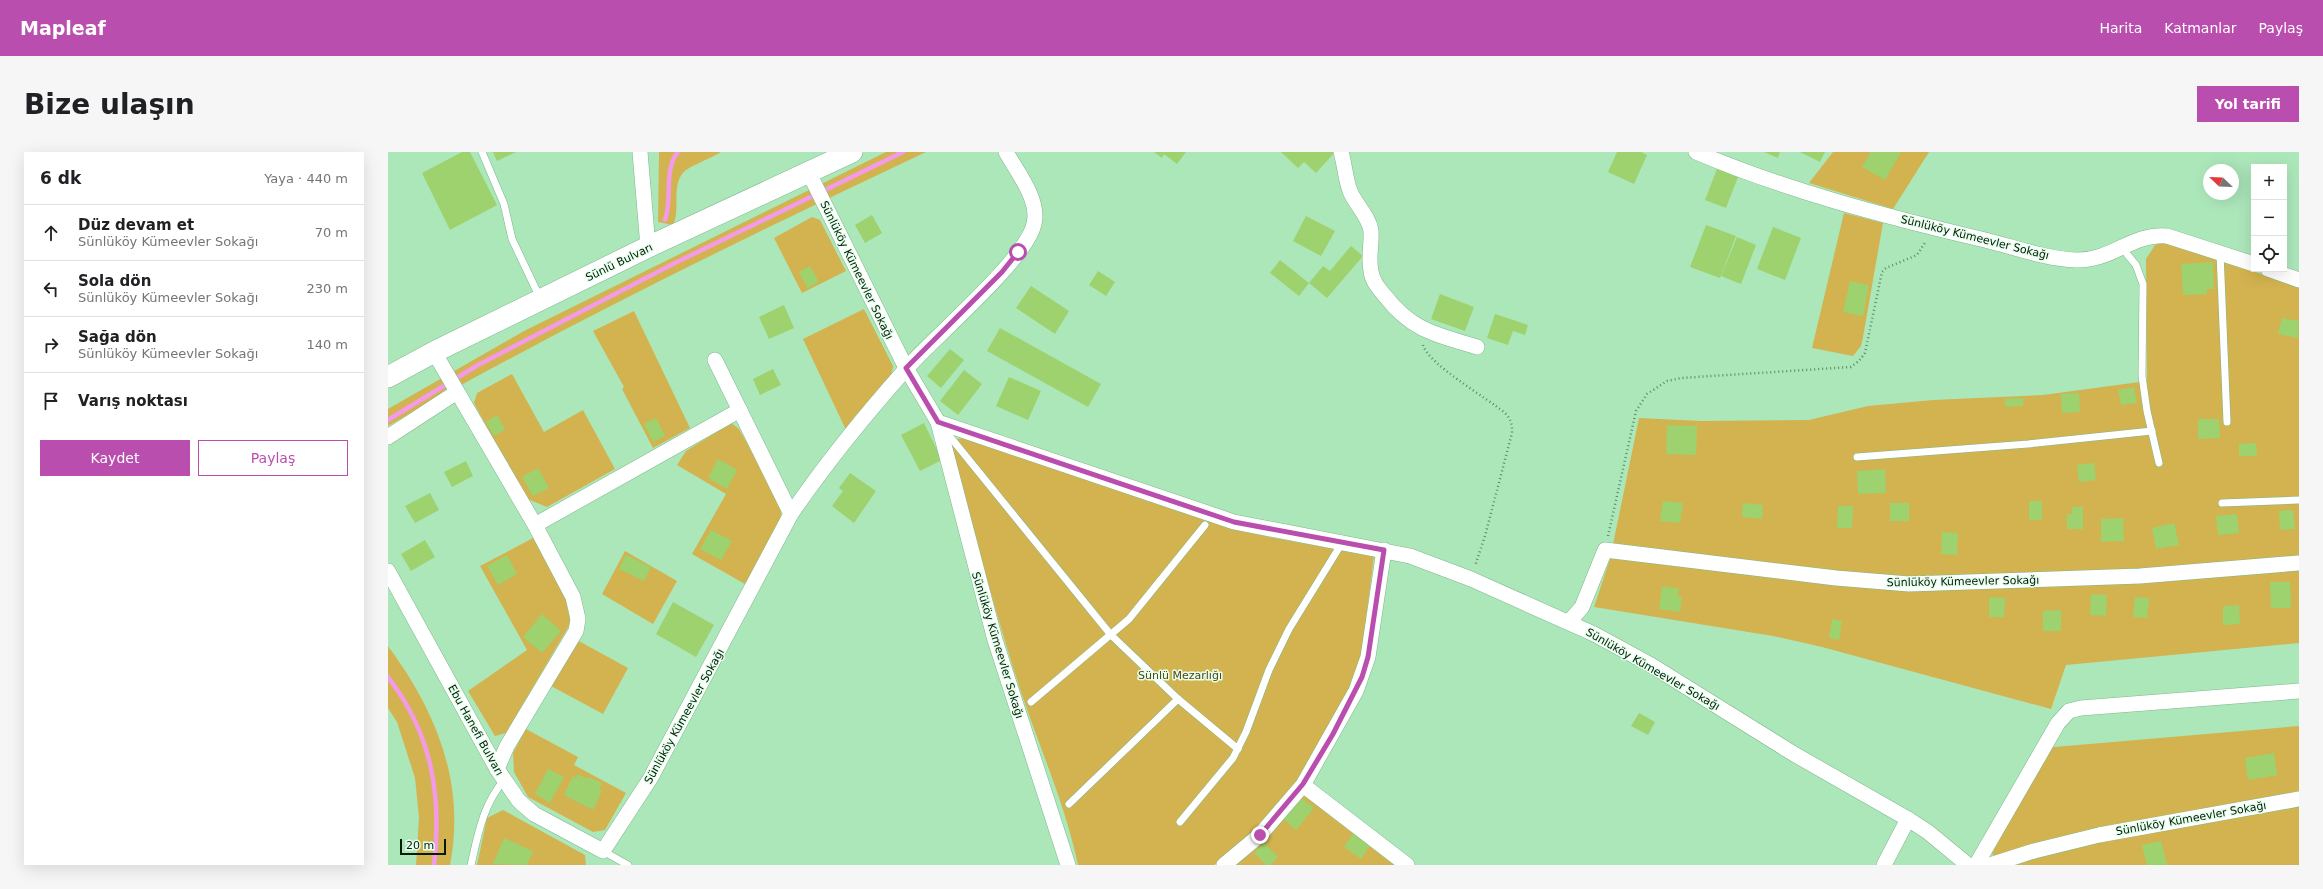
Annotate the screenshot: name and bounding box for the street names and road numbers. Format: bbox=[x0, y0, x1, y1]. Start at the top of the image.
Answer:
street label: Sünlüköy Kümeevler Sokağı bbox=[817, 199, 896, 342]
street label: Sünlüköy Kümeevler Sokağı bbox=[1899, 213, 2050, 262]
street label: Sünlü Bulvarı bbox=[584, 241, 655, 284]
street label: Sünlüköy Kümeevler Sokağı bbox=[969, 570, 1026, 720]
street label: Sünlüköy Kümeevler Sokağı bbox=[1887, 574, 2039, 589]
street label: Sünlüköy Kümeevler Sokağı bbox=[1583, 626, 1722, 713]
street label: Sünlüköy Kümeevler Sokağı bbox=[642, 646, 727, 786]
street label: Ebu Hanefi Bulvarı bbox=[445, 682, 506, 778]
street label: Sünlüköy Kümeevler Sokağı bbox=[2115, 799, 2267, 838]

